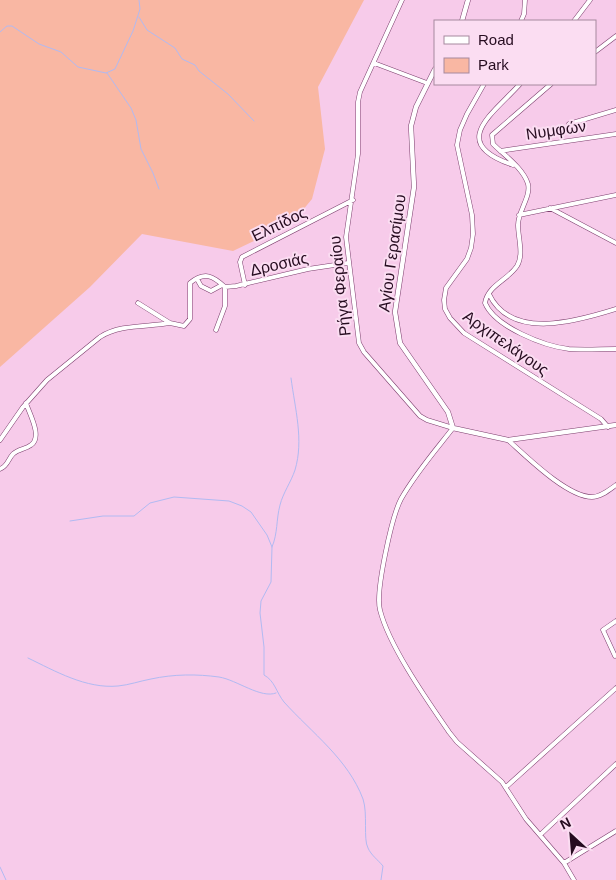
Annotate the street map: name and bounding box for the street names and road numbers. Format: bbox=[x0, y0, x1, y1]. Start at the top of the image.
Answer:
street label: Νυμφών bbox=[525, 117, 587, 143]
street label: Αγίου Γερασίμου bbox=[375, 193, 409, 313]
street label: Ελπίδος bbox=[249, 203, 309, 245]
street label: Ρήγα Φεραίου bbox=[326, 235, 354, 337]
street label: Δροσιάς bbox=[248, 249, 310, 279]
street label: Αρχιπελάγους bbox=[460, 307, 552, 379]

